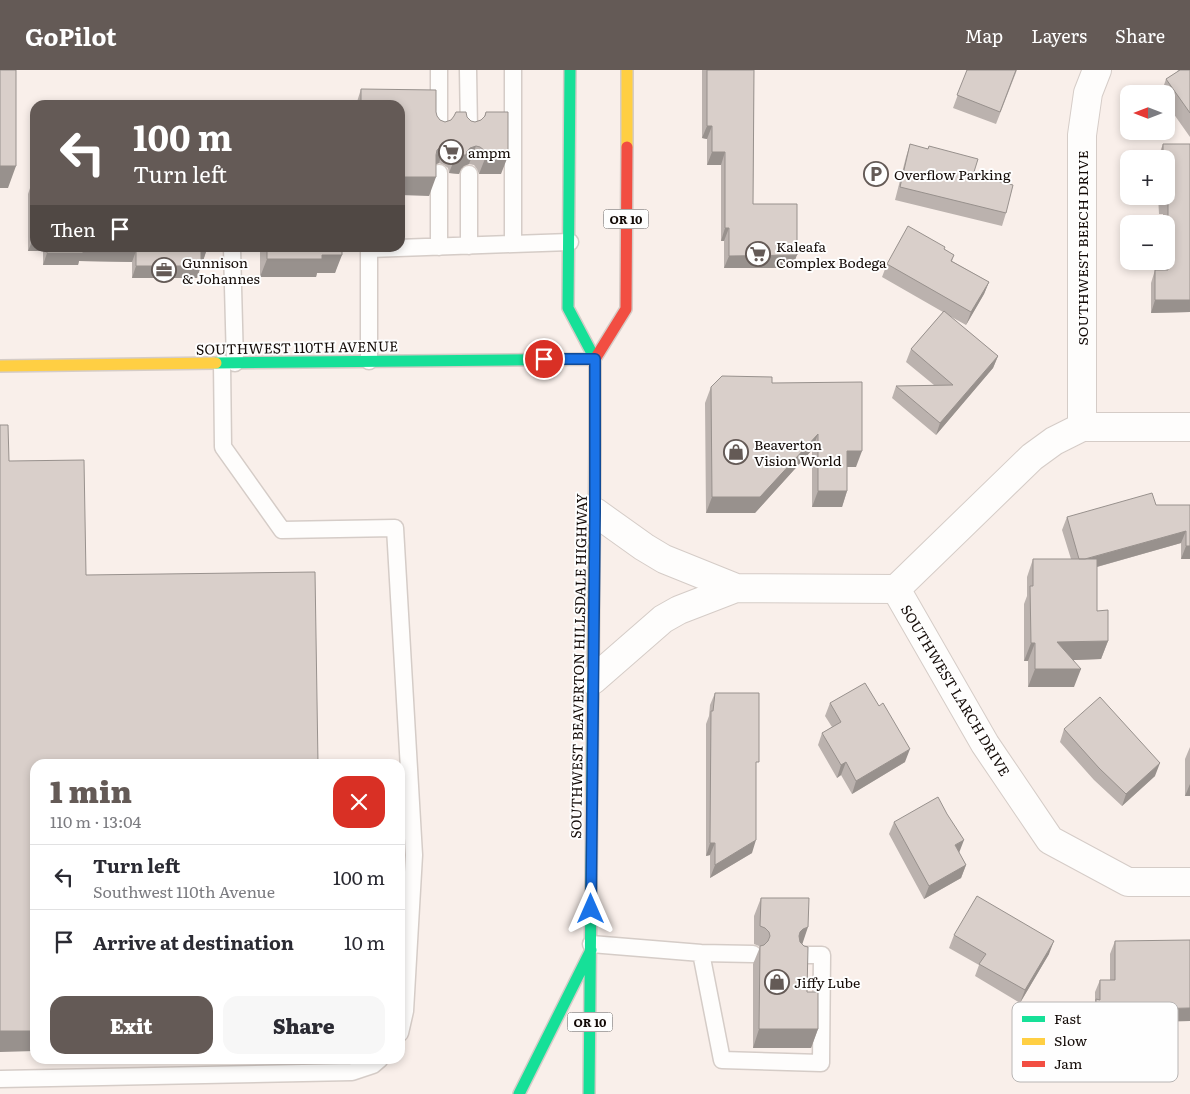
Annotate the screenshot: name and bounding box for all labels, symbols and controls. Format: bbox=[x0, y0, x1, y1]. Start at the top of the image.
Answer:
text: GoPilot bbox=[25, 18, 117, 53]
text: Map bbox=[965, 22, 1003, 49]
text: Layers bbox=[1031, 22, 1087, 49]
text: Share bbox=[1115, 22, 1165, 49]
north arrow bbox=[1120, 85, 1175, 140]
map controls bbox=[1120, 85, 1175, 270]
text: 100 m bbox=[133, 110, 233, 162]
icon: left bbox=[50, 120, 115, 185]
supermarket icon: ampm bbox=[438, 139, 464, 165]
place label: ampm bbox=[468, 142, 511, 162]
street label: SOUTHWEST BEECH DRIVE bbox=[1072, 150, 1092, 346]
button: + bbox=[1120, 150, 1175, 205]
text: Turn left bbox=[133, 157, 227, 190]
parking icon: Overflow Parking bbox=[863, 161, 889, 187]
place label: Overflow Parking bbox=[894, 164, 1011, 184]
road number: OR 10 bbox=[604, 210, 648, 228]
text: Then bbox=[50, 215, 96, 243]
icon: arrive bbox=[106, 215, 134, 243]
button: − bbox=[1120, 215, 1175, 270]
place label: Kaleafa Complex Bodega bbox=[776, 236, 887, 272]
supermarket icon: Kaleafa Complex Bodega bbox=[745, 241, 771, 267]
place label: Gunnison & Johannes bbox=[182, 252, 260, 288]
office icon: Gunnison & Johannes bbox=[151, 257, 177, 283]
street label: SOUTHWEST 110TH AVENUE bbox=[196, 335, 398, 359]
pin bbox=[523, 338, 565, 380]
icon: arrive bbox=[530, 345, 558, 373]
place label: Beaverton Vision World bbox=[754, 434, 842, 470]
shop icon: Beaverton Vision World bbox=[723, 439, 749, 465]
street label: SOUTHWEST BEAVERTON HILLSDALE HIGHWAY bbox=[565, 493, 591, 839]
street label: SOUTHWEST LARCH DRIVE bbox=[897, 600, 1015, 780]
text: 1 min bbox=[50, 768, 132, 812]
button: close bbox=[333, 776, 385, 828]
text: 110 m · 13:04 bbox=[50, 809, 141, 833]
text: Turn left bbox=[93, 851, 180, 879]
icon: left bbox=[50, 863, 78, 891]
text: 100 m bbox=[333, 863, 385, 891]
text: Southwest 110th Avenue bbox=[93, 879, 275, 903]
position arrow bbox=[564, 882, 616, 934]
icon: arrive bbox=[50, 928, 78, 956]
text: Arrive at destination bbox=[93, 928, 294, 956]
text: 10 m bbox=[344, 928, 385, 956]
shop icon: Jiffy Lube bbox=[764, 969, 790, 995]
place label: Jiffy Lube bbox=[794, 972, 860, 992]
button: Exit bbox=[50, 996, 213, 1054]
button: Share bbox=[223, 996, 385, 1054]
legend bbox=[1012, 1002, 1178, 1082]
text: Fast bbox=[1054, 1008, 1082, 1028]
road number: OR 10 bbox=[568, 1012, 612, 1032]
text: Slow bbox=[1054, 1030, 1087, 1050]
text: Jam bbox=[1054, 1053, 1083, 1073]

